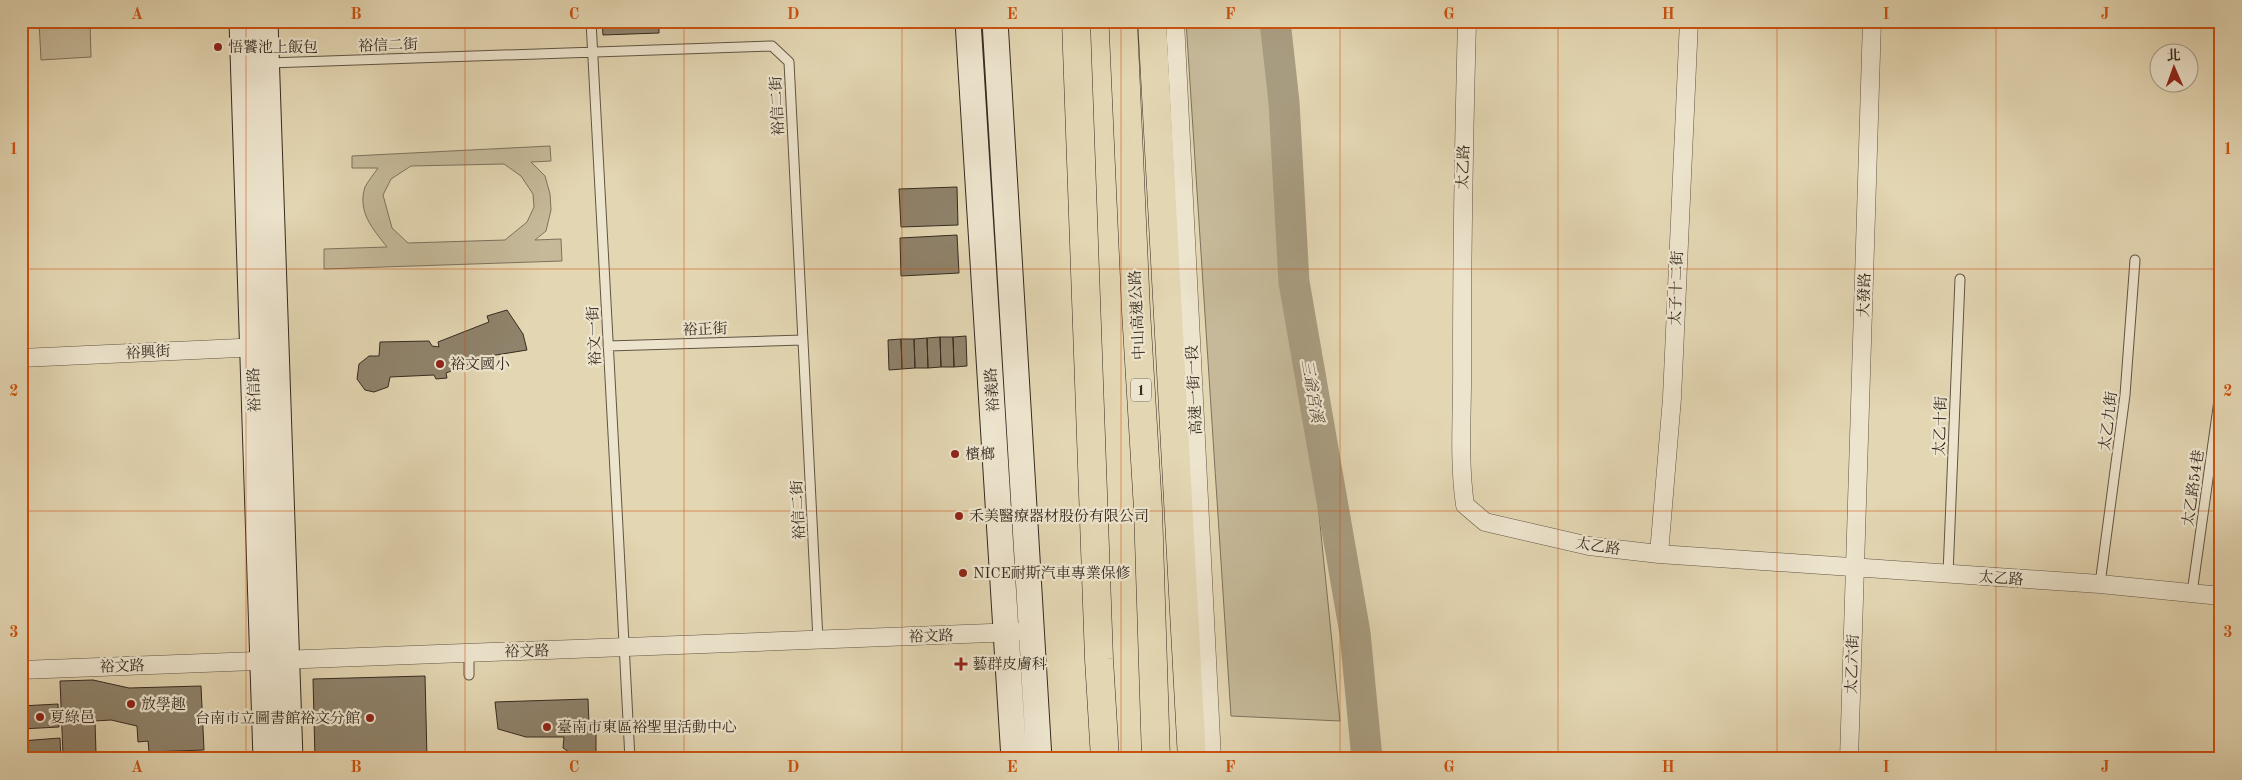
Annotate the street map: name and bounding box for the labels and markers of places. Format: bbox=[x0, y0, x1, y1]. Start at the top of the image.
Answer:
place label: 悟饕池上飯包 bbox=[228, 39, 318, 56]
marker: 悟饕池上飯包 bbox=[212, 41, 224, 53]
place label: 裕文國小 bbox=[450, 356, 510, 373]
marker: 裕文國小 bbox=[434, 358, 446, 370]
place label: 檳榔 bbox=[965, 446, 995, 463]
marker: 檳榔 bbox=[949, 448, 961, 460]
place label: 禾美醫療器材股份有限公司 bbox=[969, 508, 1149, 525]
marker: 禾美醫療器材股份有限公司 bbox=[953, 510, 965, 522]
place label: NICE耐斯汽車專業保修 bbox=[973, 565, 1131, 582]
marker: NICE耐斯汽車專業保修 bbox=[957, 567, 969, 579]
place label: 藝群皮膚科 bbox=[972, 656, 1047, 673]
marker: 藝群皮膚科 bbox=[954, 657, 968, 671]
place label: 放學趣 bbox=[141, 696, 186, 713]
marker: 放學趣 bbox=[125, 698, 137, 710]
place label: 夏綠邑 bbox=[50, 709, 95, 726]
place label: 台南市立圖書館裕文分館 bbox=[195, 710, 360, 727]
marker: 夏綠邑 bbox=[34, 711, 46, 723]
marker: 台南市立圖書館裕文分館 bbox=[364, 712, 376, 724]
place label: 臺南市東區裕聖里活動中心 bbox=[557, 719, 737, 736]
marker: 臺南市東區裕聖里活動中心 bbox=[541, 721, 553, 733]

